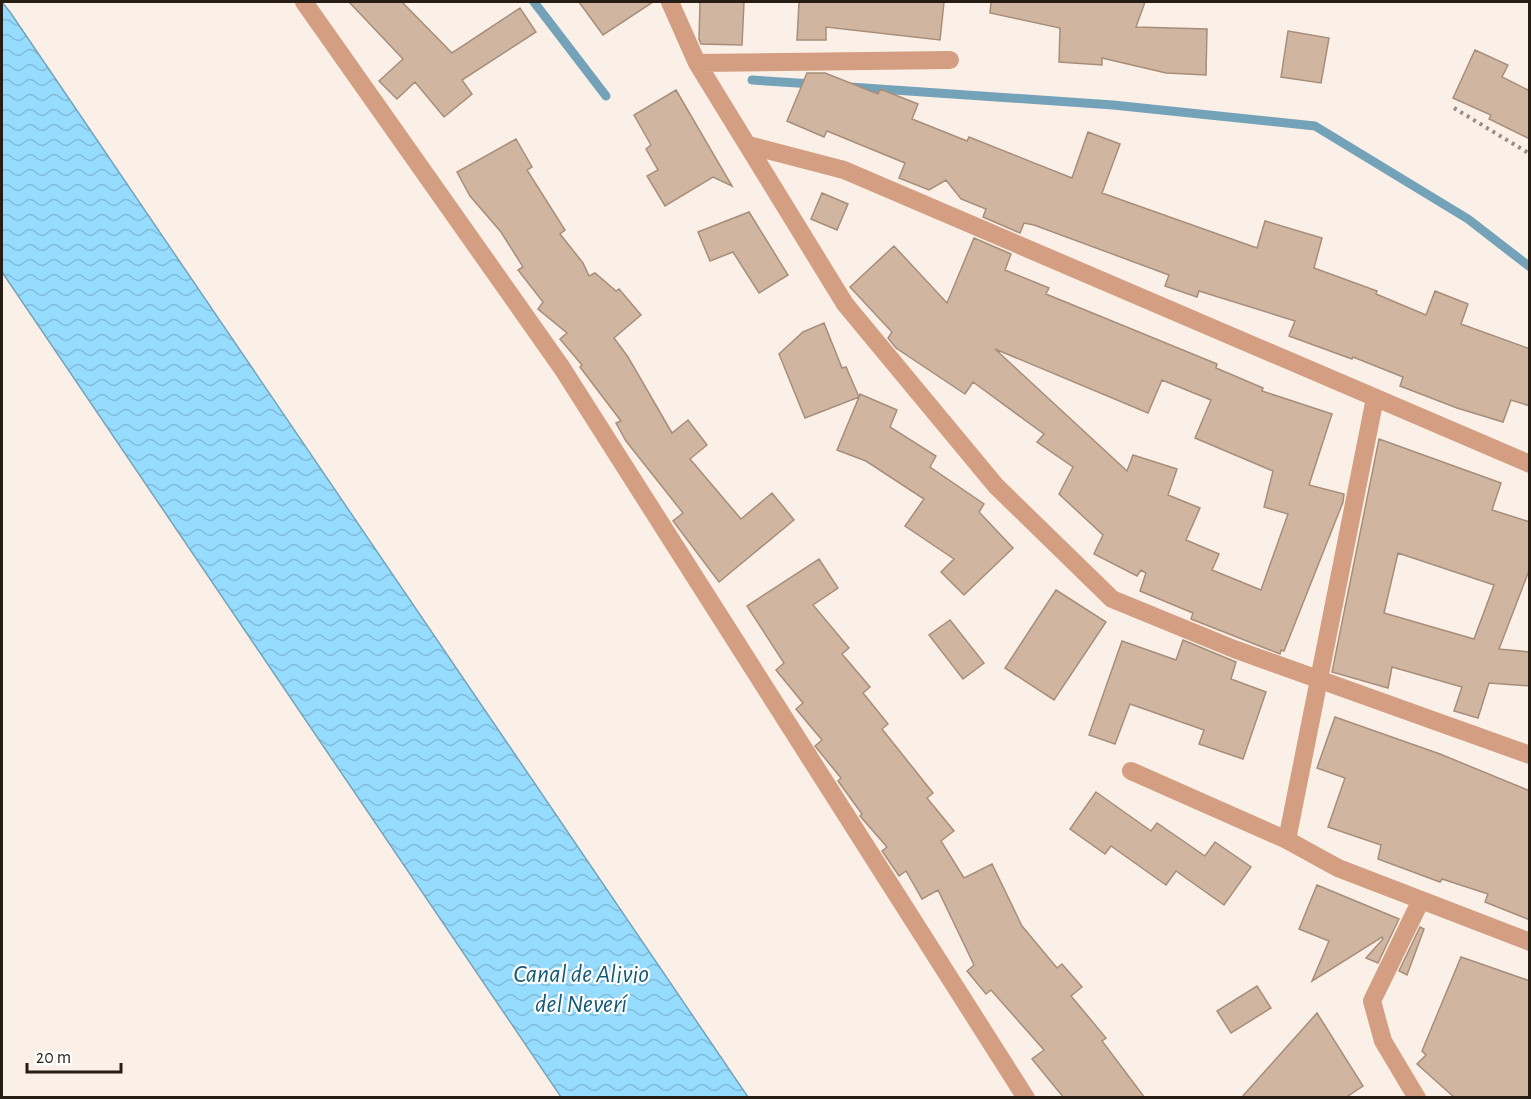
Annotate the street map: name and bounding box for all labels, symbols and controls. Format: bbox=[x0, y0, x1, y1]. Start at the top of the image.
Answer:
water label: Canal de Alivio del Neverí bbox=[513, 961, 649, 1017]
scale bar bbox=[27, 1036, 122, 1074]
text: 20 m bbox=[36, 1049, 71, 1067]

